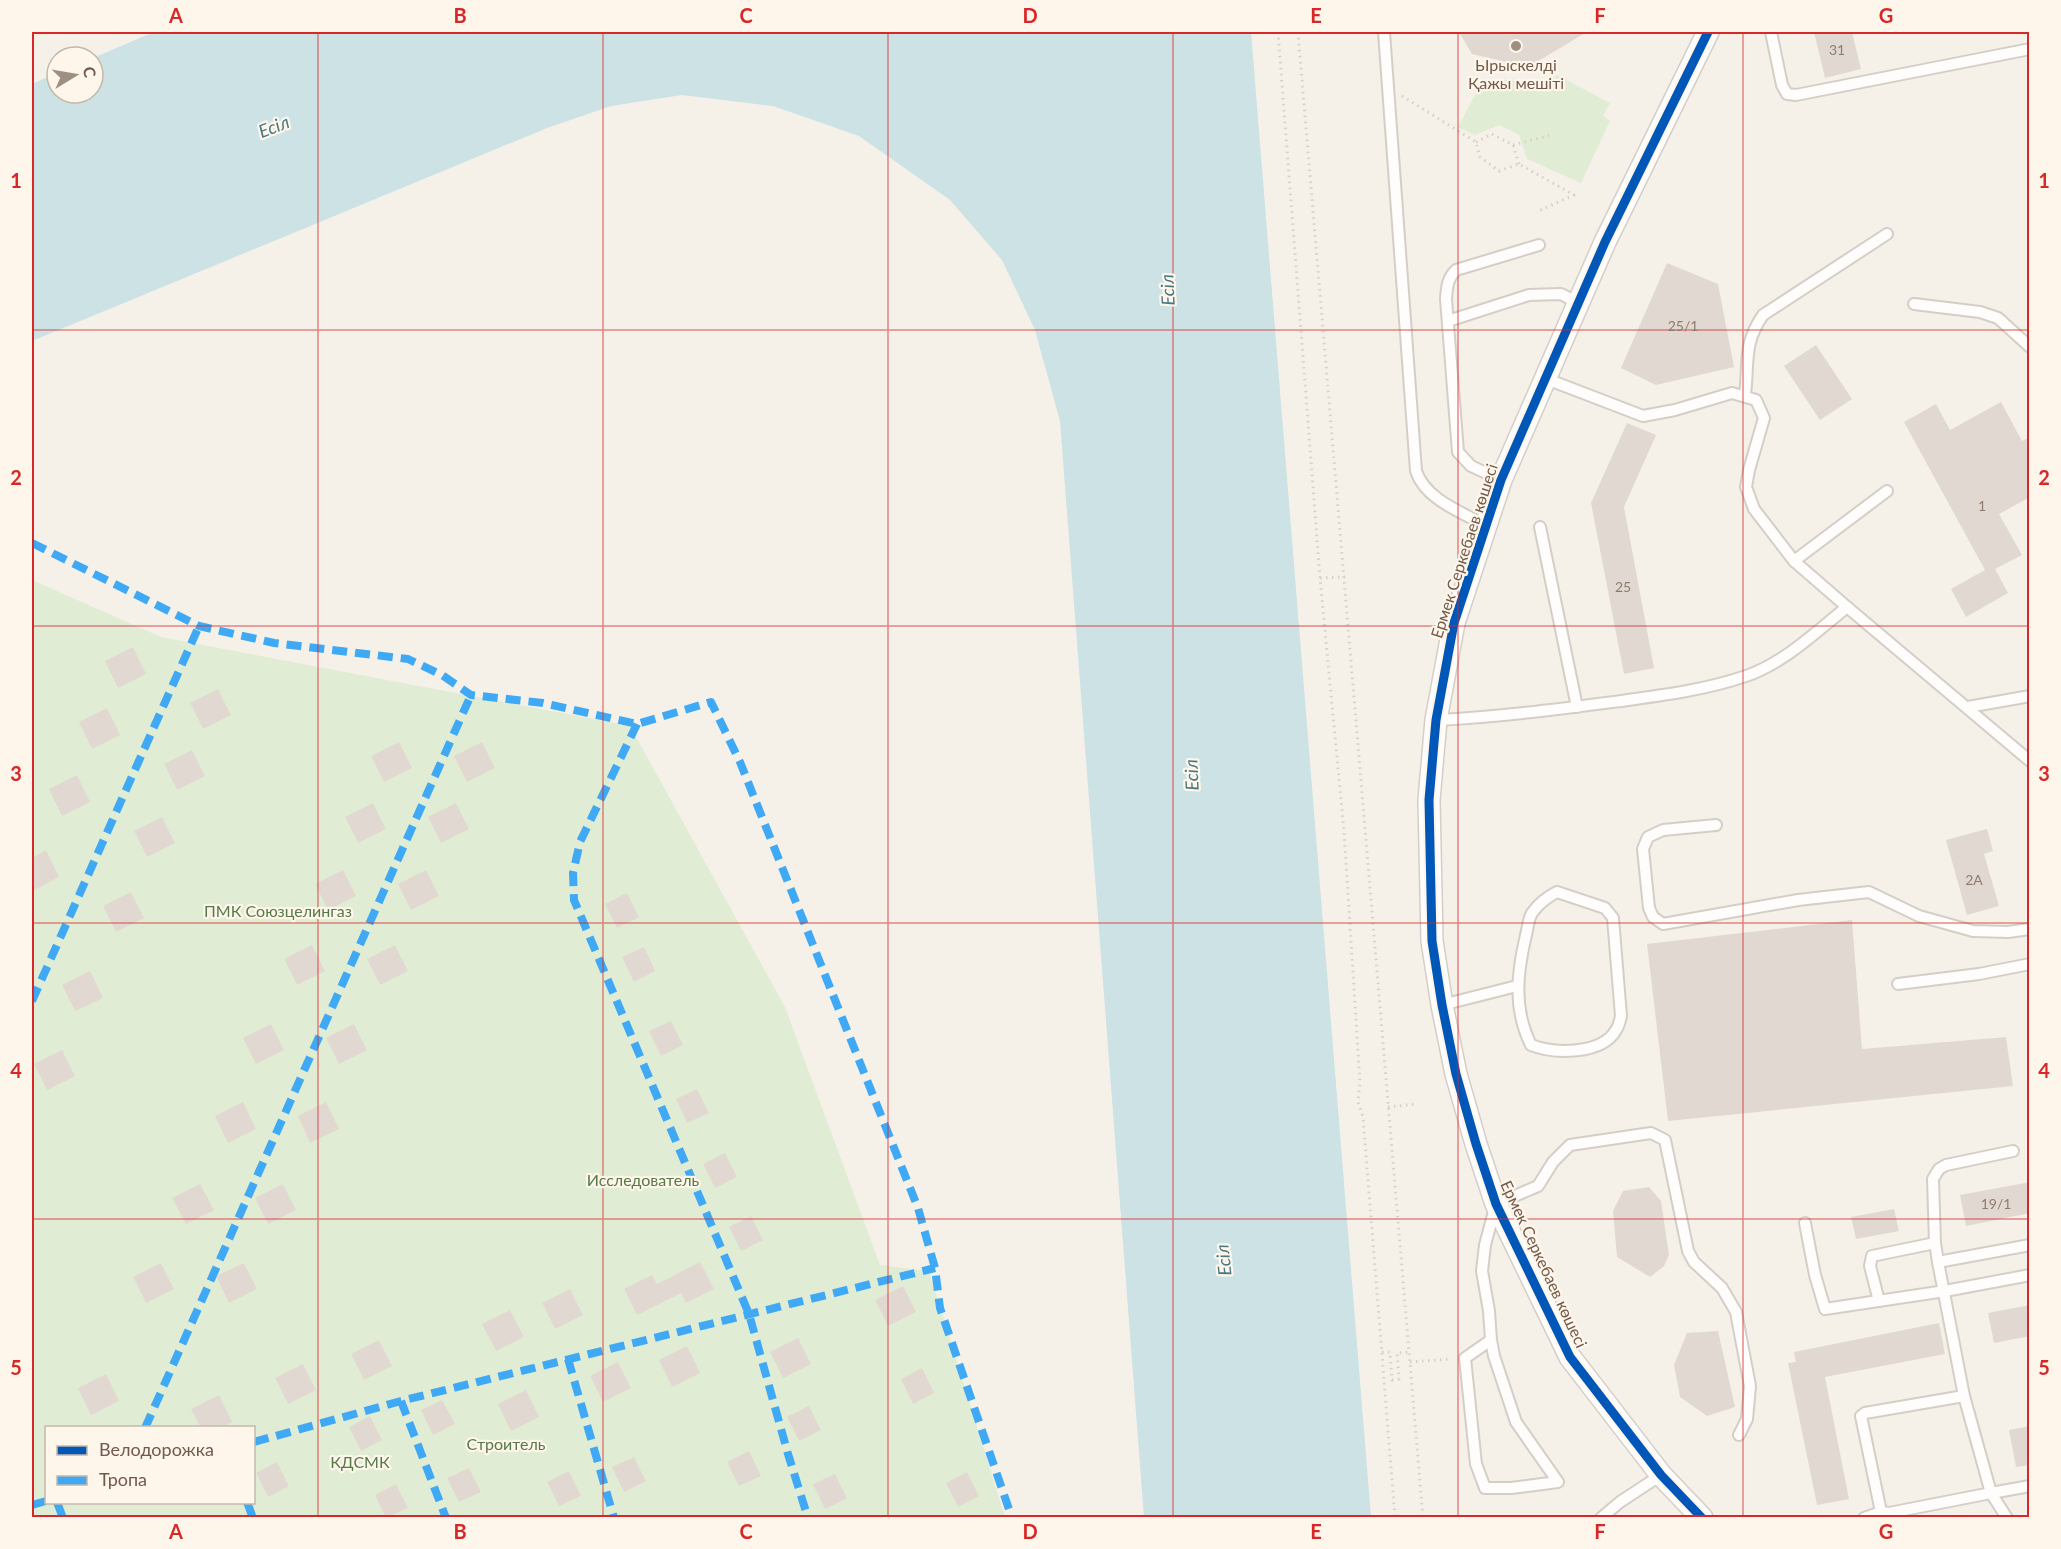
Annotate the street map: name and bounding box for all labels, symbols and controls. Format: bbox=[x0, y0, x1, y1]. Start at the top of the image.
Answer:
text: A bbox=[168, 3, 183, 27]
text: B bbox=[453, 3, 467, 27]
text: C bbox=[739, 3, 753, 27]
text: D bbox=[1022, 3, 1038, 27]
text: E bbox=[1310, 3, 1322, 27]
text: F bbox=[1594, 3, 1606, 27]
text: G bbox=[1879, 3, 1893, 27]
marker: Ырыскелді Қажы мешіті bbox=[1509, 39, 1523, 53]
house number: 31 bbox=[1829, 41, 1845, 58]
north arrow bbox=[45, 45, 105, 105]
place label: Ырыскелді Қажы мешіті bbox=[1468, 55, 1564, 92]
text: С bbox=[80, 65, 101, 79]
water label: Есіл bbox=[255, 110, 292, 142]
text: 1 bbox=[10, 168, 22, 192]
text: 1 bbox=[2038, 168, 2050, 192]
water label: Есіл bbox=[1155, 274, 1179, 306]
house number: 25/1 bbox=[1668, 317, 1698, 334]
street label: Ермек Серкебаев көшесі bbox=[1426, 461, 1501, 640]
text: 2 bbox=[10, 465, 22, 489]
text: 2 bbox=[2038, 465, 2050, 489]
house number: 1 bbox=[1978, 497, 1986, 514]
house number: 25 bbox=[1615, 578, 1631, 595]
water label: Есіл bbox=[1179, 759, 1203, 791]
text: 3 bbox=[10, 761, 22, 785]
text: 3 bbox=[2038, 761, 2050, 785]
house number: 2А bbox=[1965, 871, 1983, 888]
park label: ПМК Союзцелингаз bbox=[204, 901, 352, 920]
text: 4 bbox=[10, 1058, 22, 1082]
text: 4 bbox=[2038, 1058, 2050, 1082]
park label: Исследователь bbox=[587, 1170, 700, 1189]
street label: Ермек Серкебаев көшесі bbox=[1497, 1177, 1592, 1350]
house number: 19/1 bbox=[1981, 1195, 2011, 1212]
water label: Есіл bbox=[1210, 1243, 1236, 1277]
text: 5 bbox=[10, 1355, 22, 1379]
text: 5 bbox=[2038, 1355, 2050, 1379]
legend bbox=[45, 1426, 255, 1504]
park label: Строитель bbox=[467, 1434, 546, 1453]
text: Велодорожка bbox=[99, 1438, 214, 1460]
park label: КДСМК bbox=[330, 1452, 390, 1471]
text: Тропа bbox=[99, 1468, 147, 1490]
text: A bbox=[168, 1519, 183, 1543]
text: B bbox=[453, 1519, 467, 1543]
text: C bbox=[739, 1519, 753, 1543]
text: D bbox=[1022, 1519, 1038, 1543]
text: E bbox=[1310, 1519, 1322, 1543]
text: F bbox=[1594, 1519, 1606, 1543]
text: G bbox=[1879, 1519, 1893, 1543]

